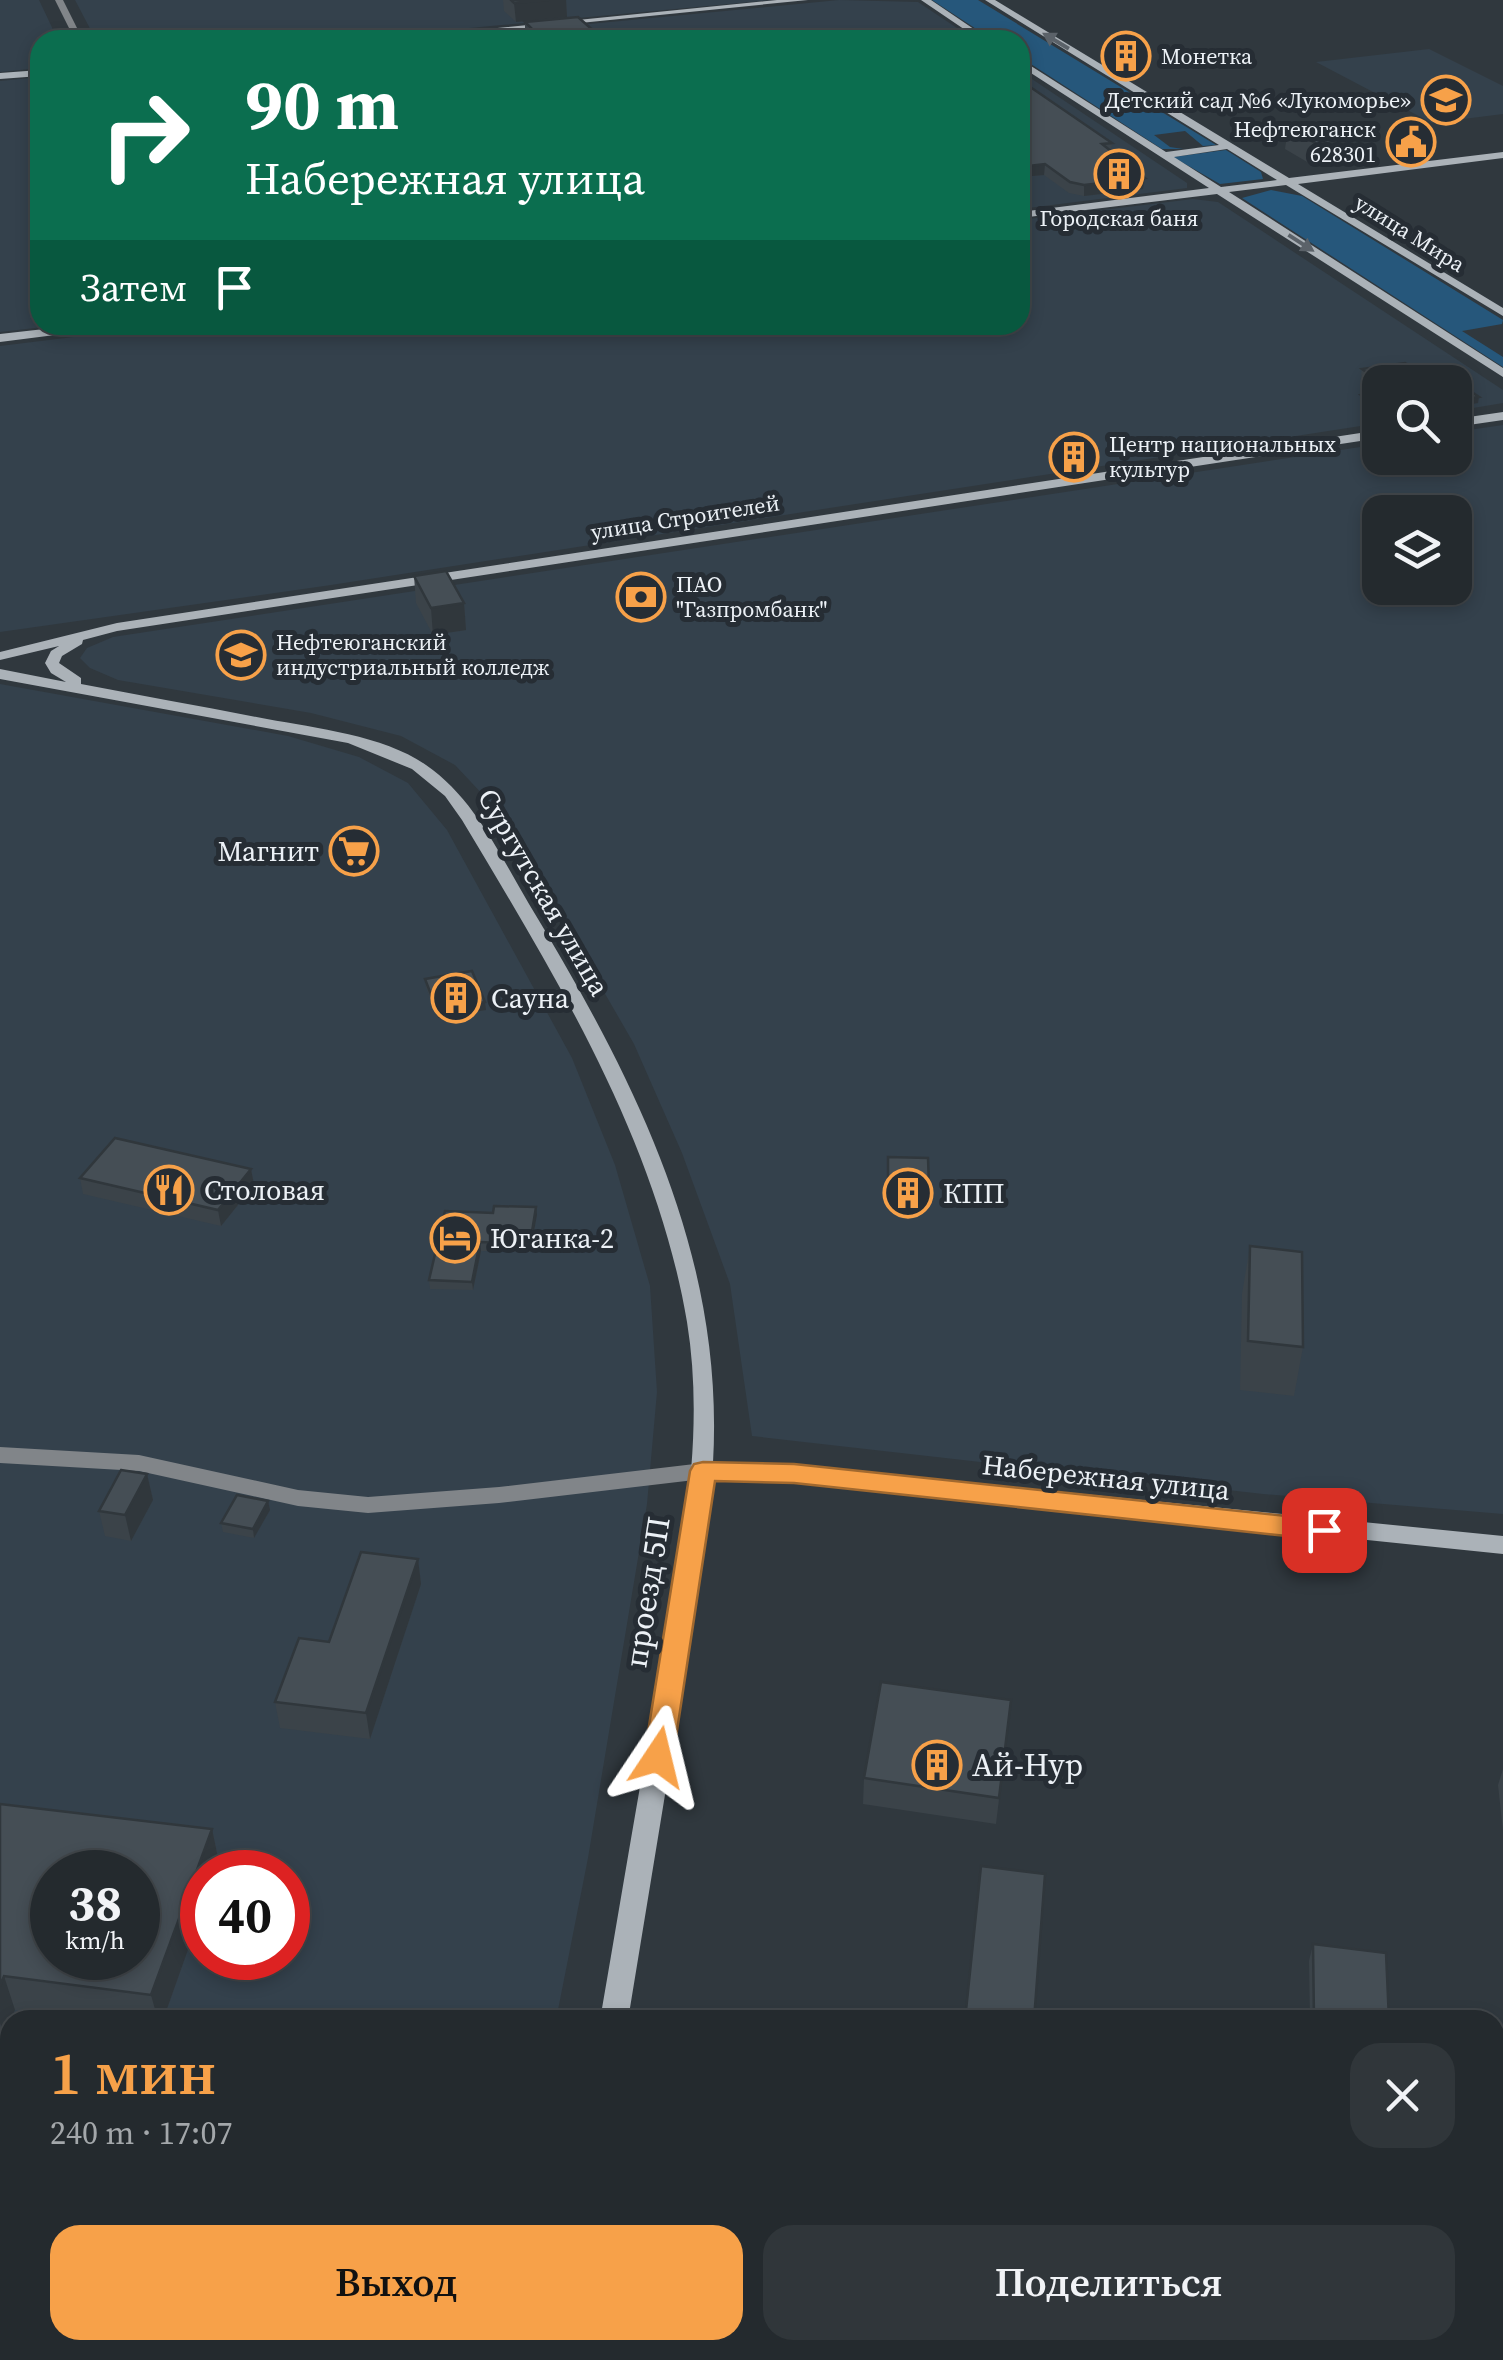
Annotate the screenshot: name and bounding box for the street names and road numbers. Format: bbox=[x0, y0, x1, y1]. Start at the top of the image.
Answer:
street label: улица Мира bbox=[1349, 187, 1472, 279]
street label: улица Строителей bbox=[588, 487, 782, 547]
street label: Сургутская улица bbox=[469, 781, 619, 1003]
street label: Набережная улица bbox=[980, 1445, 1233, 1509]
street label: проезд 5П bbox=[613, 1513, 681, 1671]

